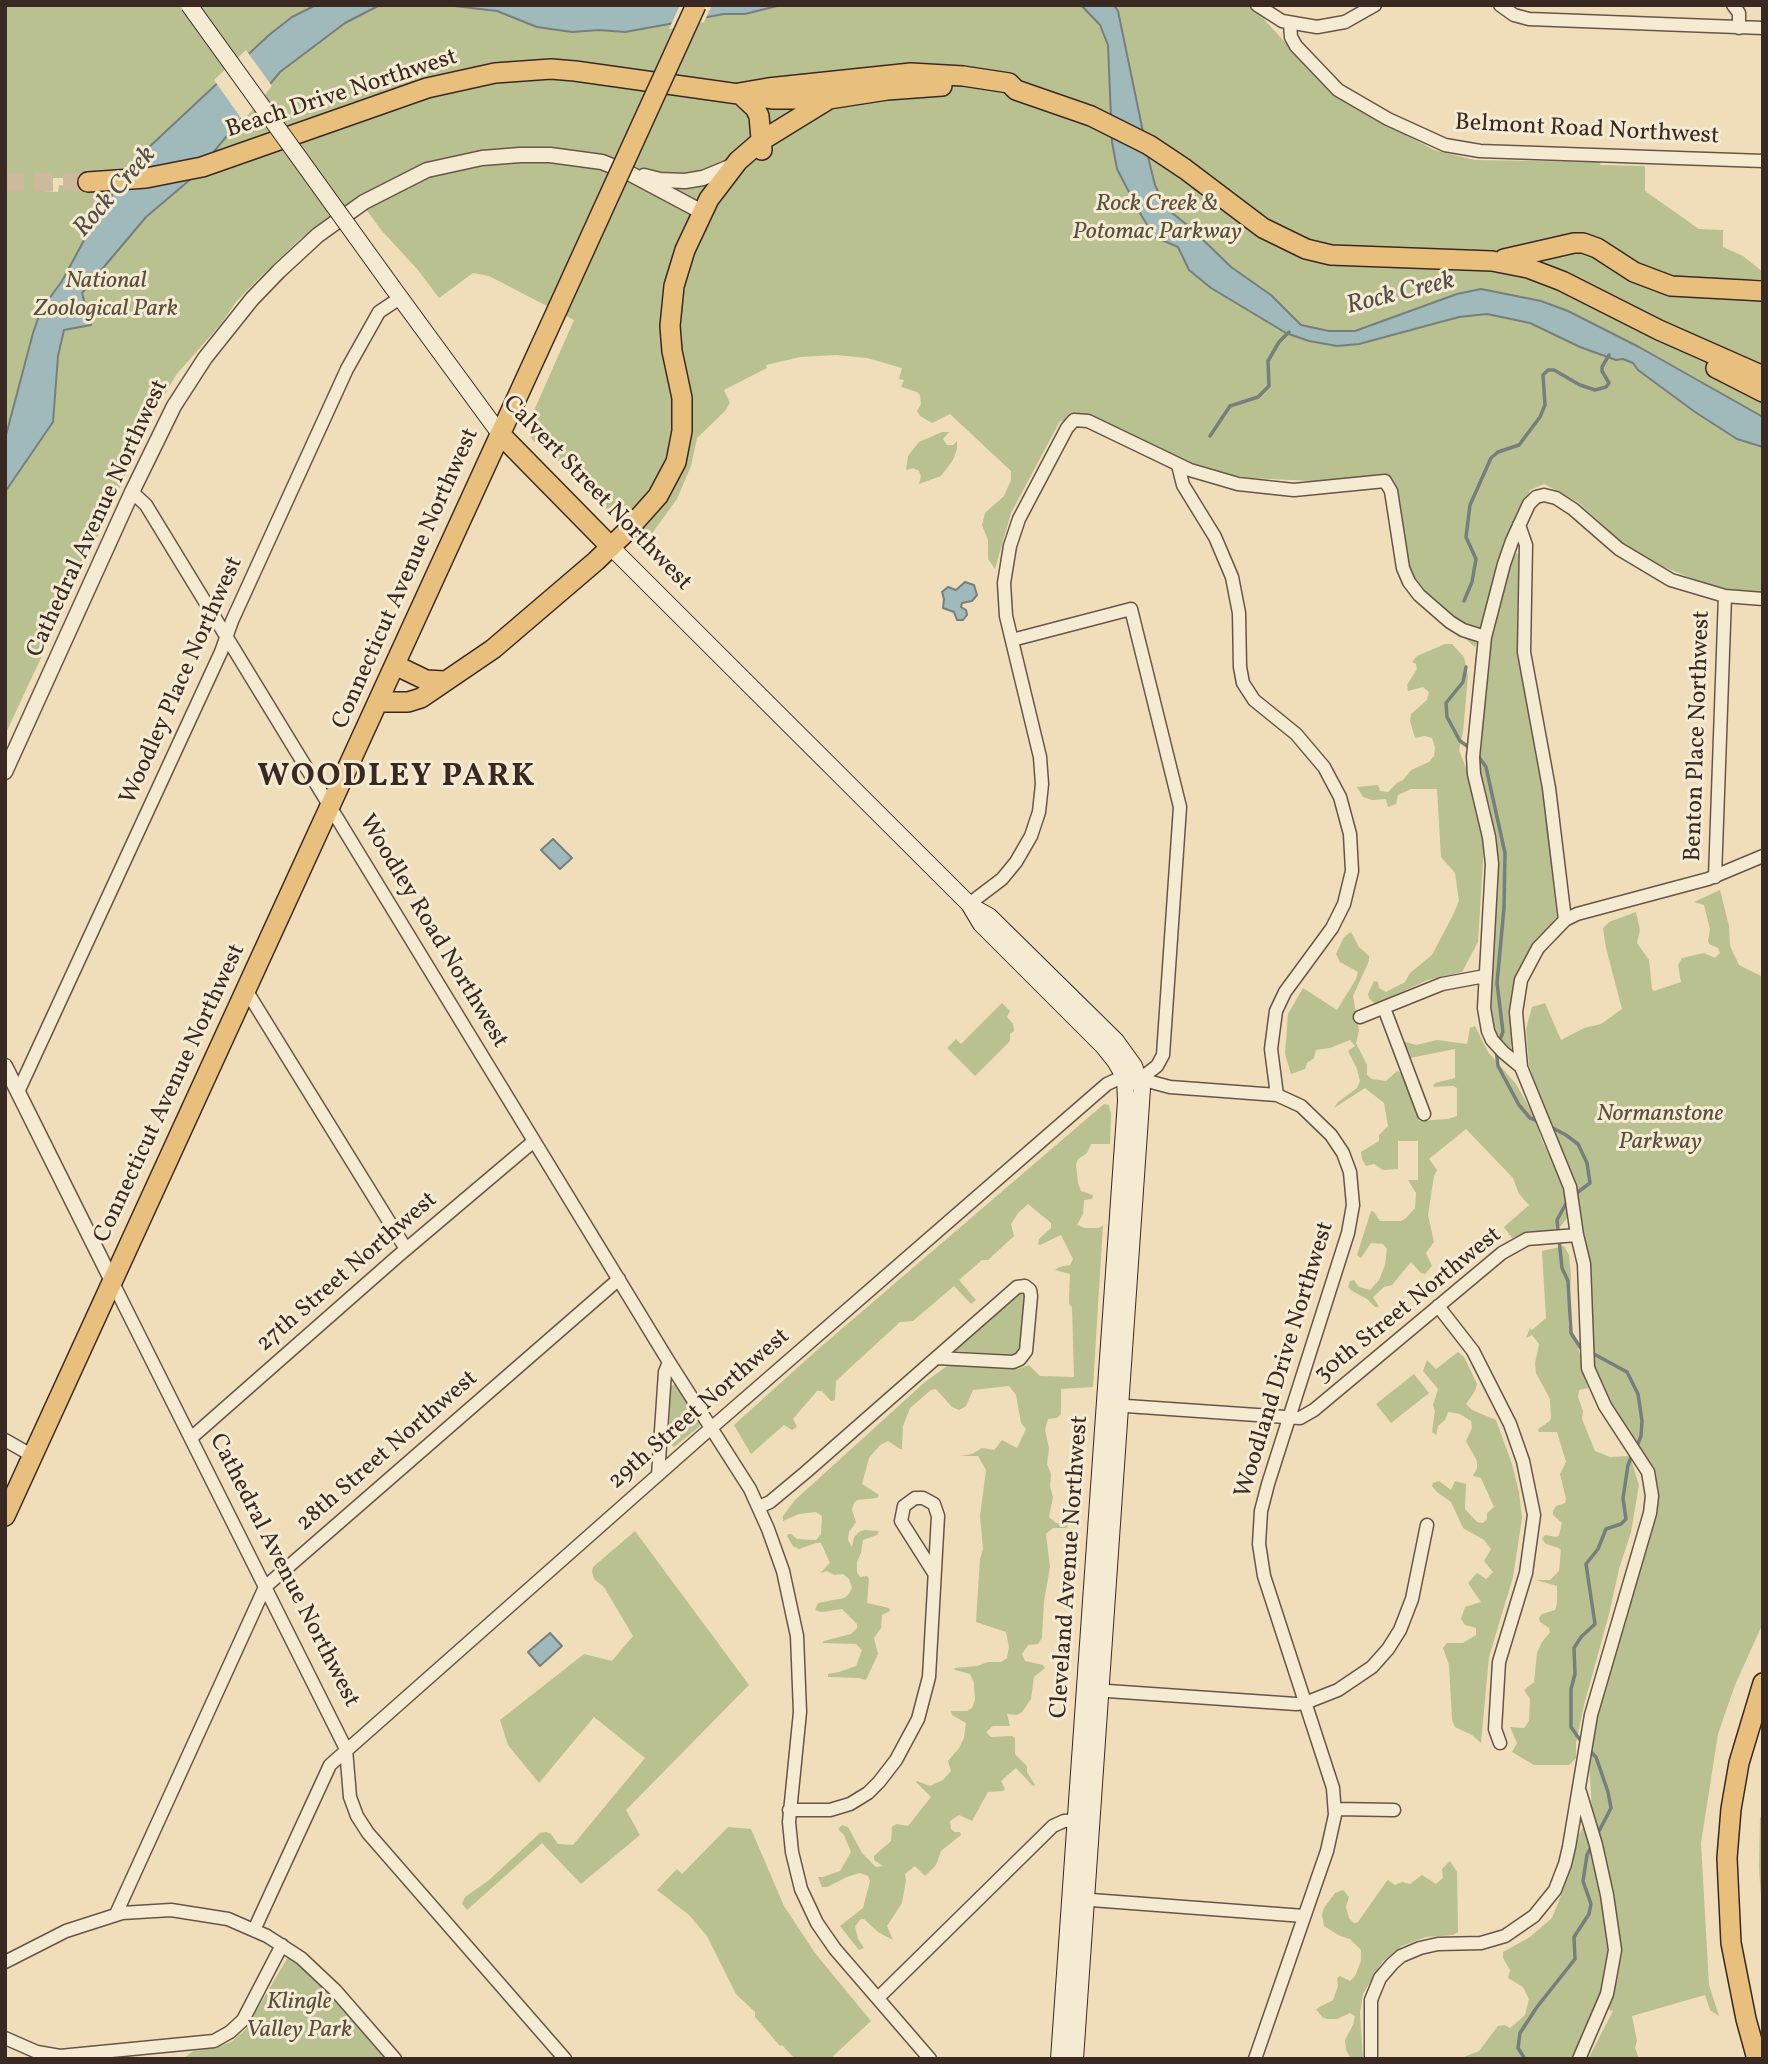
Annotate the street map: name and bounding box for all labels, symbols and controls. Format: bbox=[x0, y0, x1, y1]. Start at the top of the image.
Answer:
street label: Beach Drive Northwest bbox=[223, 44, 461, 146]
street label: Belmont Road Northwest bbox=[1454, 110, 1720, 152]
water label: Rock Creek bbox=[68, 141, 164, 245]
park label: Rock Creek & Potomac Parkway bbox=[1072, 192, 1242, 248]
water label: Rock Creek bbox=[1344, 267, 1458, 323]
park label: National Zoological Park bbox=[34, 269, 178, 325]
street label: Cathedral Avenue Northwest bbox=[22, 376, 176, 662]
street label: Calvert Street Northwest bbox=[495, 390, 697, 598]
street label: Connecticut Avenue Northwest bbox=[327, 424, 487, 734]
street label: Woodley Place Northwest bbox=[115, 553, 251, 809]
street label: Benton Place Northwest bbox=[1680, 610, 1718, 862]
district label: WOODLEY PARK bbox=[259, 760, 535, 798]
street label: Woodley Road Northwest bbox=[351, 810, 513, 1054]
street label: Connecticut Avenue Northwest bbox=[89, 940, 253, 1248]
park label: Normanstone Parkway bbox=[1597, 1102, 1723, 1158]
street label: 27th Street Northwest bbox=[252, 1187, 444, 1359]
street label: Woodland Drive Northwest bbox=[1230, 1218, 1342, 1502]
street label: 30th Street Northwest bbox=[1310, 1222, 1508, 1390]
street label: 29th Street Northwest bbox=[603, 1323, 797, 1497]
street label: 28th Street Northwest bbox=[291, 1365, 485, 1539]
street label: Cleveland Avenue Northwest bbox=[1046, 1415, 1096, 1719]
street label: Cathedral Avenue Northwest bbox=[201, 1429, 365, 1713]
park label: Klingle Valley Park bbox=[246, 1990, 352, 2046]

